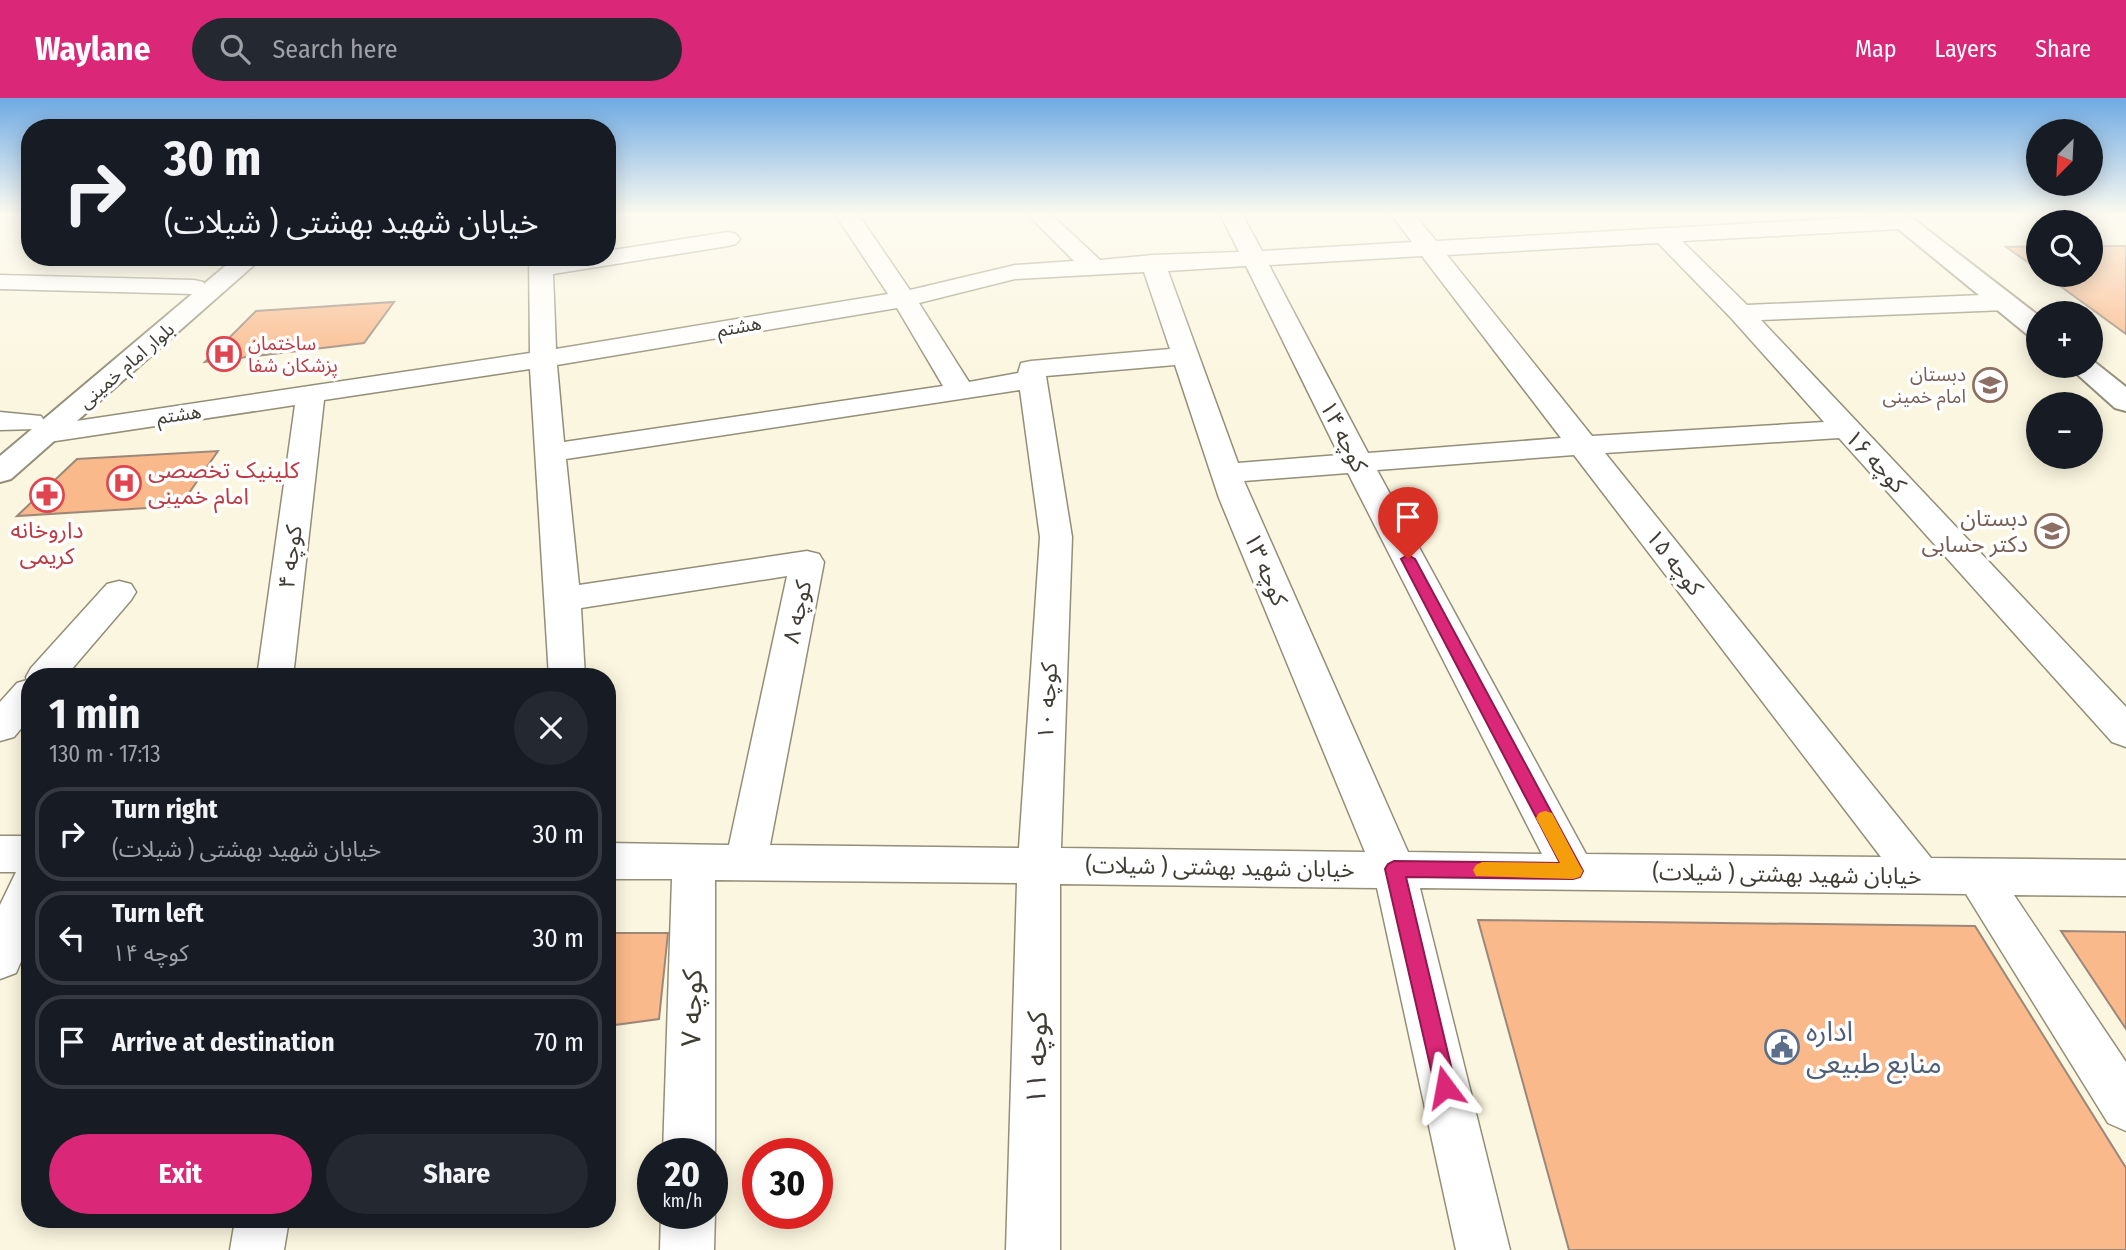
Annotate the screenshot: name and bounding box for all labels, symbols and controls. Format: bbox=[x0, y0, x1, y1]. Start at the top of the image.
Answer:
search box bbox=[192, 18, 682, 81]
text: Waylane bbox=[35, 29, 150, 69]
icon: search bbox=[216, 30, 254, 68]
text: Search here bbox=[272, 34, 398, 65]
text: Map bbox=[1855, 35, 1897, 63]
text: Layers bbox=[1935, 35, 1997, 63]
text: Share bbox=[2035, 35, 2091, 63]
north arrow bbox=[2026, 119, 2104, 196]
map controls bbox=[2026, 119, 2103, 469]
text: 30 m bbox=[164, 129, 262, 188]
icon: right bbox=[49, 147, 140, 238]
text: خیابان شهید بهشتی ( شیلات) bbox=[164, 203, 539, 241]
button: search bbox=[2026, 210, 2103, 287]
button: + bbox=[2026, 301, 2103, 378]
street label: هشتم bbox=[715, 311, 764, 345]
street label: بلوار امام خمینی bbox=[74, 318, 181, 415]
place label: ساختمان پزشکان شفا bbox=[248, 332, 338, 378]
hospital icon: ساختمان پزشکان شفا bbox=[205, 335, 243, 373]
place label: دبستان امام خمینی bbox=[1883, 363, 1966, 411]
school or university icon: دبستان امام خمینی bbox=[1971, 366, 2009, 404]
button: − bbox=[2026, 392, 2103, 469]
street label: کوچه ۱۴ bbox=[1313, 395, 1374, 478]
street label: هشتم bbox=[155, 400, 203, 432]
street label: کوچه ۱۶ bbox=[1839, 423, 1913, 500]
place label: کلینیک تخصصی امام خمینی bbox=[148, 456, 300, 514]
hospital icon: کلینیک تخصصی امام خمینی bbox=[105, 464, 143, 502]
pharmacy icon: داروخانه کریمی bbox=[28, 476, 66, 514]
pin bbox=[1378, 487, 1438, 559]
icon: arrive bbox=[1389, 498, 1427, 536]
place label: دبستان دکتر حسابی bbox=[1922, 504, 2028, 558]
school or university icon: دبستان دکتر حسابی bbox=[2033, 512, 2071, 550]
place label: داروخانه کریمی bbox=[11, 516, 83, 570]
street label: کوچه ۴ bbox=[272, 523, 309, 590]
street label: کوچه ۱۵ bbox=[1639, 523, 1710, 602]
street label: کوچه ۱۳ bbox=[1237, 528, 1294, 611]
street label: کوچه ۸ bbox=[777, 577, 818, 646]
street label: کوچه ۱۰ bbox=[1031, 661, 1064, 740]
text: 1 min bbox=[49, 689, 140, 739]
button: close bbox=[514, 691, 588, 765]
text: 130 m · 17:13 bbox=[49, 740, 161, 768]
text: Turn right bbox=[112, 794, 218, 825]
icon: right bbox=[53, 815, 91, 853]
text: 30 m bbox=[533, 819, 584, 850]
text: خیابان شهید بهشتی ( شیلات) bbox=[112, 835, 381, 863]
street label: خیابان شهید بهشتی ( شیلات) bbox=[1085, 851, 1355, 883]
street label: خیابان شهید بهشتی ( شیلات) bbox=[1652, 858, 1922, 890]
text: Turn left bbox=[112, 898, 204, 929]
icon: left bbox=[53, 919, 91, 957]
text: 30 m bbox=[533, 923, 584, 954]
text: کوچه ۱۴ bbox=[112, 939, 189, 967]
street label: کوچه ۷ bbox=[674, 969, 710, 1047]
street label: کوچه ۱۱ bbox=[1019, 1011, 1055, 1105]
place label: اداره منابع طبیعی bbox=[1806, 1015, 1942, 1084]
icon: arrive bbox=[53, 1023, 91, 1061]
text: Arrive at destination bbox=[112, 1027, 335, 1058]
text: 70 m bbox=[534, 1027, 584, 1058]
public building icon: اداره منابع طبیعی bbox=[1763, 1028, 1801, 1066]
position arrow bbox=[1408, 1050, 1482, 1124]
button: Exit bbox=[49, 1134, 312, 1214]
button: Share bbox=[326, 1134, 588, 1214]
speed limit sign: 30 bbox=[742, 1138, 833, 1229]
text: 20 bbox=[665, 1153, 700, 1195]
text: km/h bbox=[662, 1190, 703, 1212]

